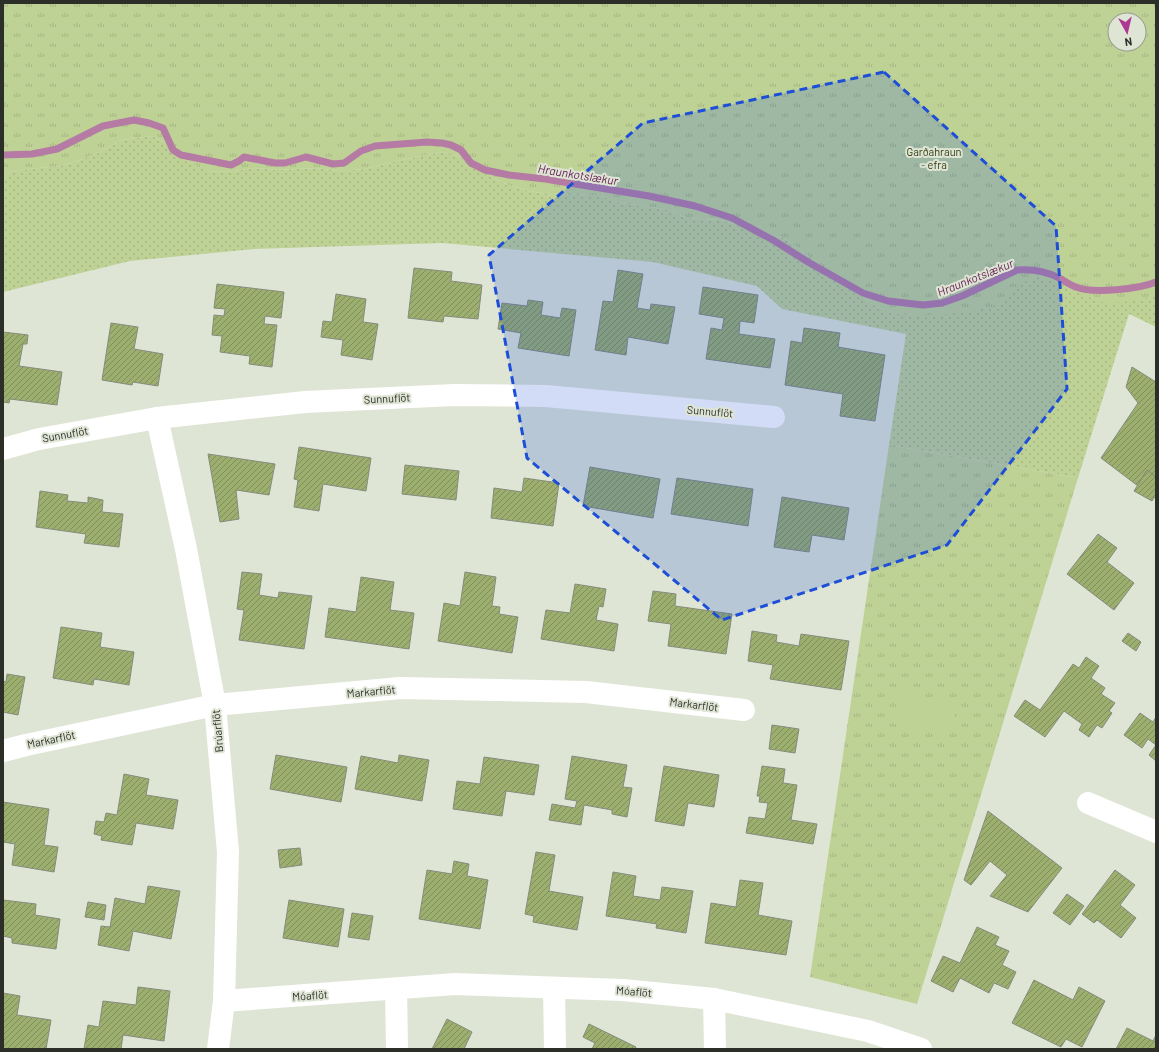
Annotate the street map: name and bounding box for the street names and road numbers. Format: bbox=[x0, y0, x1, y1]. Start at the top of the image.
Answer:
street label: Sunnuflöt bbox=[364, 390, 410, 406]
street label: Sunnuflöt bbox=[686, 403, 734, 419]
street label: Sunnuflöt bbox=[41, 424, 89, 444]
street label: Markarflöt bbox=[346, 682, 396, 700]
street label: Markarflöt bbox=[669, 695, 719, 713]
street label: Brúarflöt bbox=[209, 709, 225, 753]
street label: Markarflöt bbox=[26, 728, 76, 750]
street label: Móaflöt bbox=[616, 983, 652, 999]
street label: Móaflöt bbox=[292, 987, 328, 1003]

